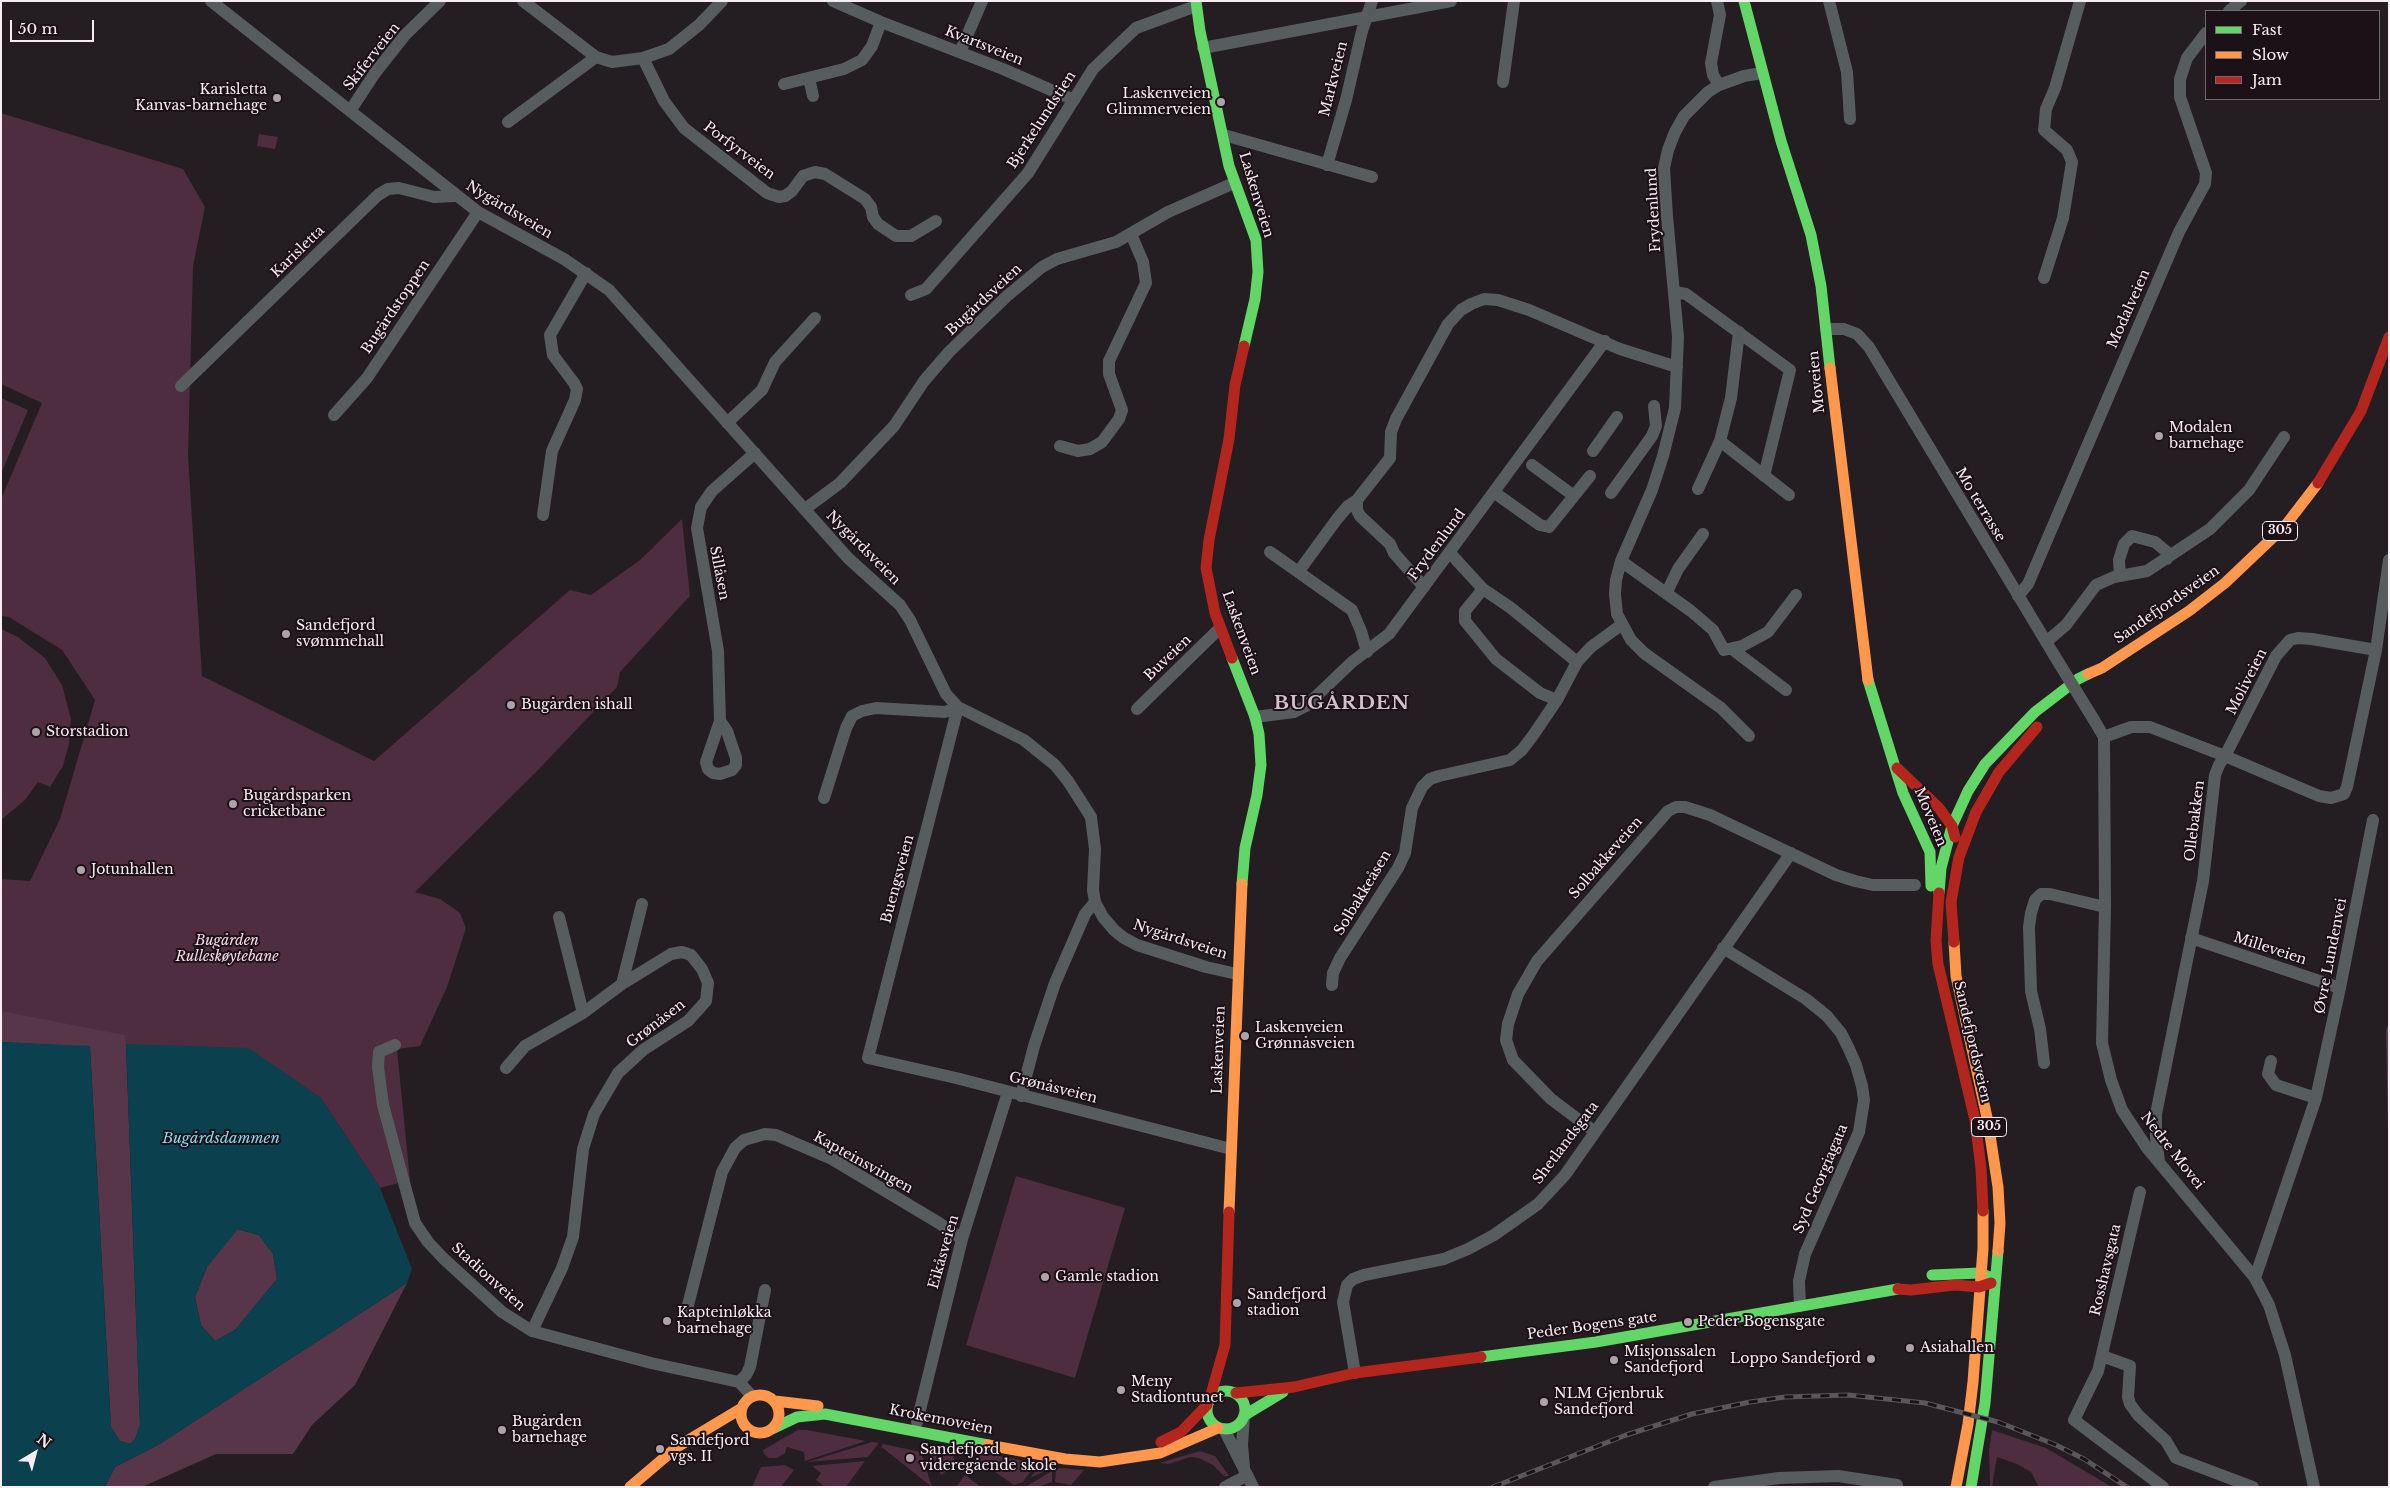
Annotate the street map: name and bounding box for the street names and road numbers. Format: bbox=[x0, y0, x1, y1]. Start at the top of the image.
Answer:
street label: Skiferveien bbox=[340, 20, 404, 94]
street label: Kvartsveien bbox=[942, 23, 1026, 69]
street label: Markveien bbox=[1317, 40, 1351, 118]
street label: Bjerkelundstien bbox=[1004, 68, 1080, 172]
street label: Porfyrveien bbox=[700, 119, 778, 183]
street label: Laskenveien bbox=[1235, 150, 1277, 240]
street label: Frydenlund bbox=[1643, 167, 1665, 253]
street label: Nygårdsveien bbox=[463, 178, 555, 242]
street label: Karisletta bbox=[268, 223, 328, 281]
street label: Bugårdstoppen bbox=[358, 257, 434, 357]
street label: Bugårdsveien bbox=[943, 261, 1025, 339]
street label: Modalveien bbox=[2104, 267, 2154, 351]
street label: Moveien bbox=[1805, 350, 1829, 414]
street label: Mo terrasse bbox=[1951, 465, 2009, 545]
street label: Frydenlund bbox=[1405, 506, 1469, 584]
street label: Nygårdsveien bbox=[822, 507, 904, 589]
road number: 305 bbox=[2262, 522, 2298, 540]
street label: Sillåsen bbox=[706, 545, 732, 601]
street label: Sandefjordsveien bbox=[2111, 562, 2223, 648]
street label: Laskenveien bbox=[1218, 589, 1264, 677]
street label: Buveien bbox=[1141, 632, 1195, 684]
street label: Moliveien bbox=[2223, 646, 2271, 718]
street label: Ollebakken bbox=[2182, 780, 2208, 862]
street label: Moveien bbox=[1910, 785, 1950, 849]
street label: Solbakkeveien bbox=[1566, 814, 1646, 902]
street label: Buengsveien bbox=[878, 833, 918, 925]
street label: Solbakkeåsen bbox=[1331, 847, 1395, 939]
street label: Øvre Lundenvei bbox=[2312, 897, 2350, 1015]
street label: Nygårdsveien bbox=[1131, 917, 1229, 963]
street label: Milleveien bbox=[2231, 929, 2309, 969]
street label: Sandefjordsveien bbox=[1950, 980, 1994, 1104]
street label: Grønåsen bbox=[623, 996, 689, 1052]
street label: Laskenveien bbox=[1209, 1005, 1229, 1095]
street label: Grønåsveien bbox=[1007, 1069, 1099, 1107]
street label: Shetlandsgata bbox=[1530, 1098, 1602, 1188]
street label: Nedre Movei bbox=[2137, 1109, 2207, 1193]
road number: 305 bbox=[1972, 1118, 2006, 1136]
street label: Syd Georgiagata bbox=[1790, 1122, 1852, 1236]
street label: Kapteinsvingen bbox=[810, 1129, 916, 1197]
street label: Eikåsveien bbox=[925, 1213, 963, 1291]
street label: Rosshavsgata bbox=[2087, 1222, 2125, 1318]
street label: Stadionveien bbox=[448, 1239, 528, 1315]
street label: Peder Bogens gate bbox=[1526, 1309, 1658, 1343]
street label: Krokemoveien bbox=[888, 1402, 994, 1438]

